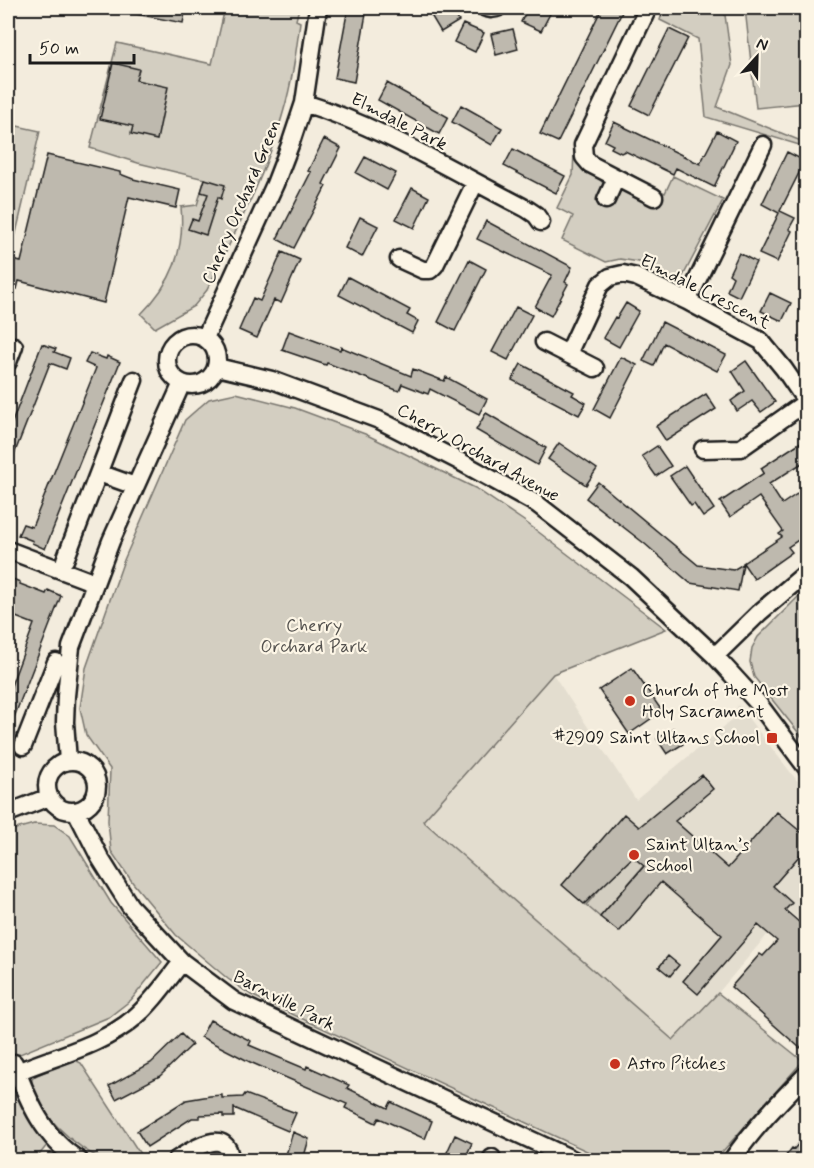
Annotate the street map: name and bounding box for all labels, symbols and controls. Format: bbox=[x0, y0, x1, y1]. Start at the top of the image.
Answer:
scale bar bbox=[30, 27, 134, 65]
north arrow bbox=[727, 27, 787, 87]
text: N bbox=[753, 33, 771, 56]
text: 50 m bbox=[39, 37, 79, 61]
street label: Elmdale Park bbox=[347, 87, 451, 157]
street label: Cherry Orchard Green bbox=[196, 116, 288, 288]
street label: Elmdale Crescent bbox=[636, 249, 775, 335]
street label: Cherry Orchard Avenue bbox=[392, 398, 564, 508]
park label: Cherry Orchard Park bbox=[261, 614, 367, 659]
place label: Church of the Most Holy Sacrament bbox=[642, 679, 789, 724]
marker: Church of the Most Holy Sacrament bbox=[623, 694, 637, 708]
place label: #2909 Saint Ultans School bbox=[552, 726, 760, 750]
marker: #2909 Saint Ultans School bbox=[765, 731, 779, 745]
place label: Saint Ultan’s School bbox=[646, 833, 749, 878]
marker: Saint Ultan’s School bbox=[627, 848, 641, 862]
street label: Barnville Park bbox=[229, 965, 339, 1037]
place label: Astro Pitches bbox=[627, 1052, 726, 1076]
marker: Astro Pitches bbox=[608, 1057, 622, 1071]

